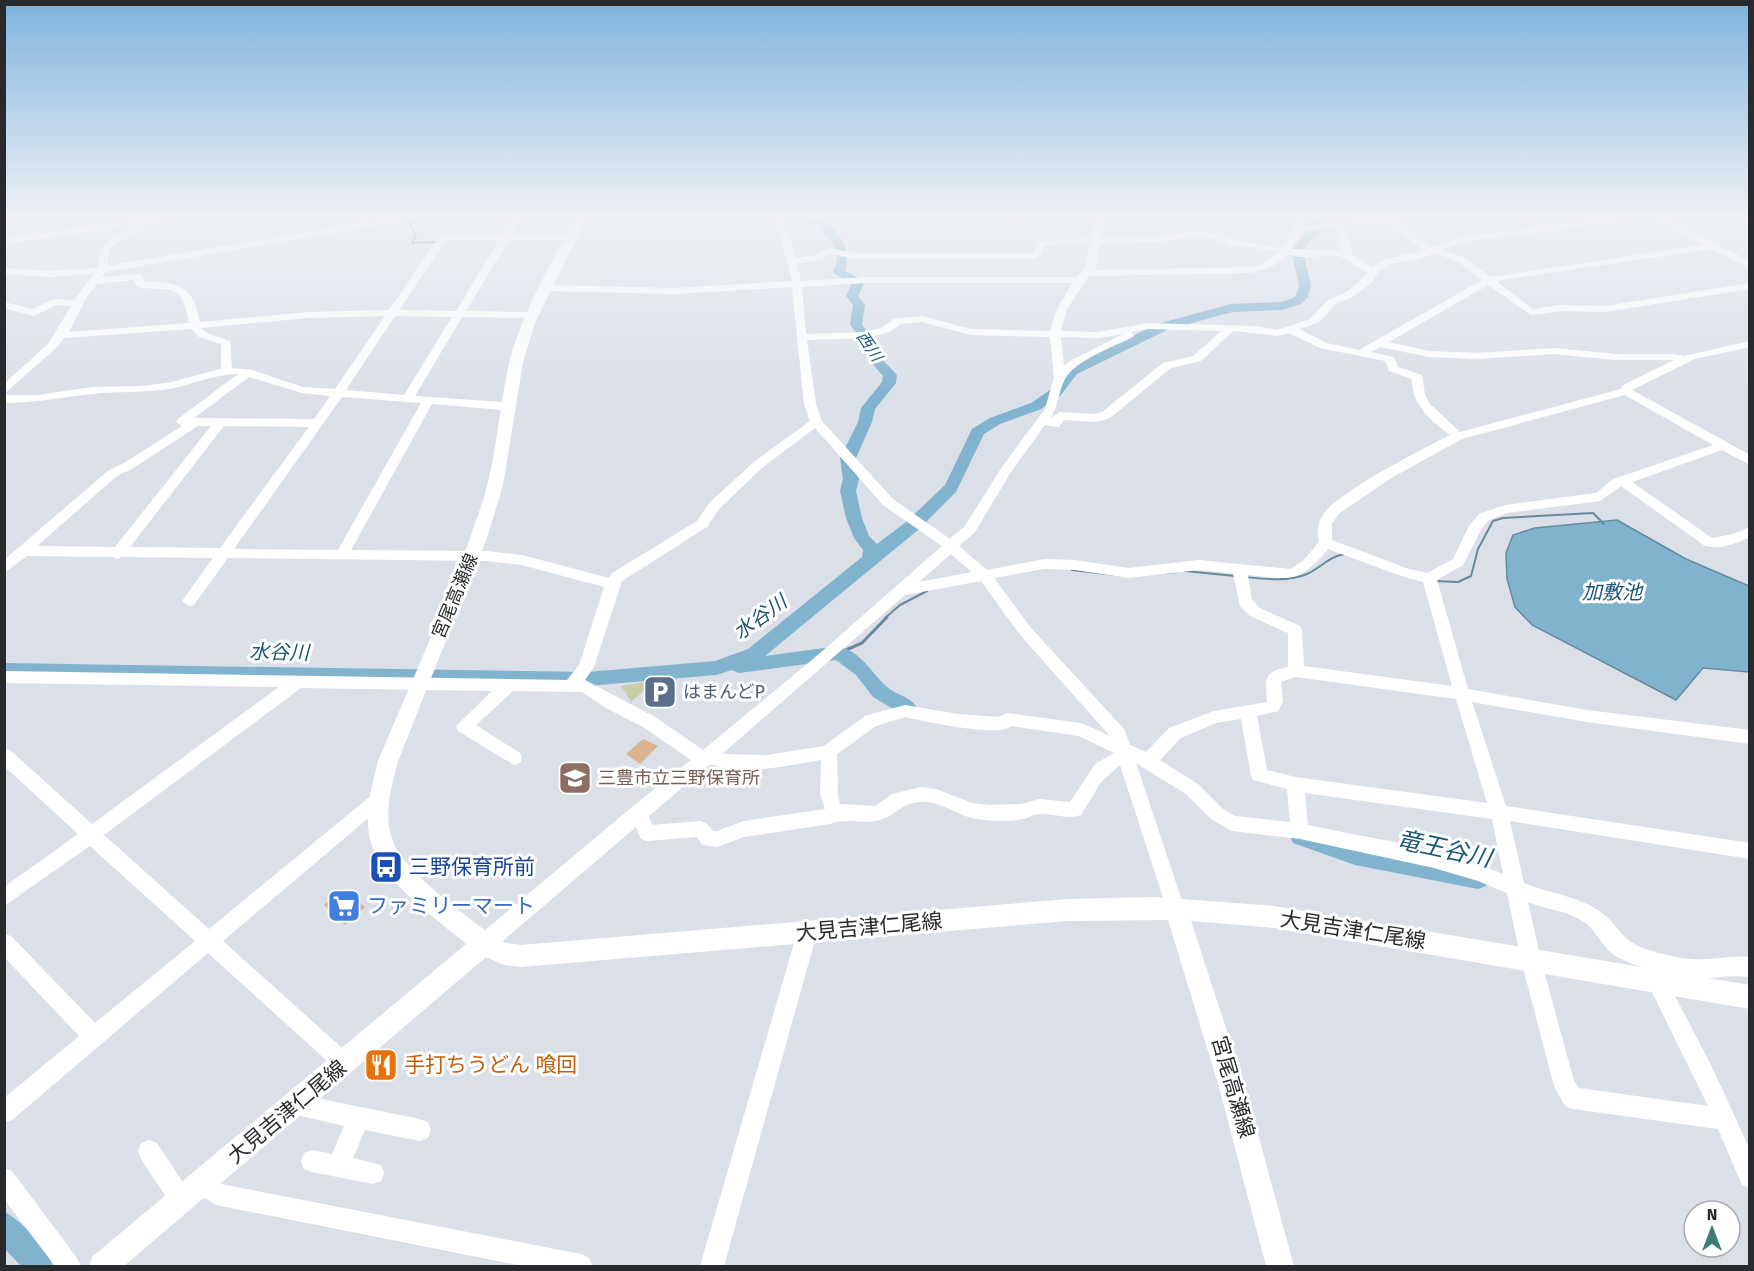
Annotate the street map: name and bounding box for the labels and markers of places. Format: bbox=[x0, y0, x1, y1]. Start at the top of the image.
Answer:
parking icon: はまんどP bbox=[642, 674, 678, 710]
place label: はまんどP bbox=[683, 681, 765, 703]
school or university icon: 三豊市立三野保育所 bbox=[557, 760, 593, 796]
place label: 三豊市立三野保育所 bbox=[598, 767, 760, 789]
bus stop icon: 三野保育所前 bbox=[368, 849, 404, 885]
place label: 三野保育所前 bbox=[409, 854, 535, 880]
supermarket icon: ファミリーマート bbox=[326, 888, 362, 924]
place label: ファミリーマート bbox=[367, 893, 535, 919]
restaurant icon: 手打ちうどん 喰回 bbox=[363, 1047, 399, 1083]
place label: 手打ちうどん 喰回 bbox=[404, 1052, 578, 1078]

